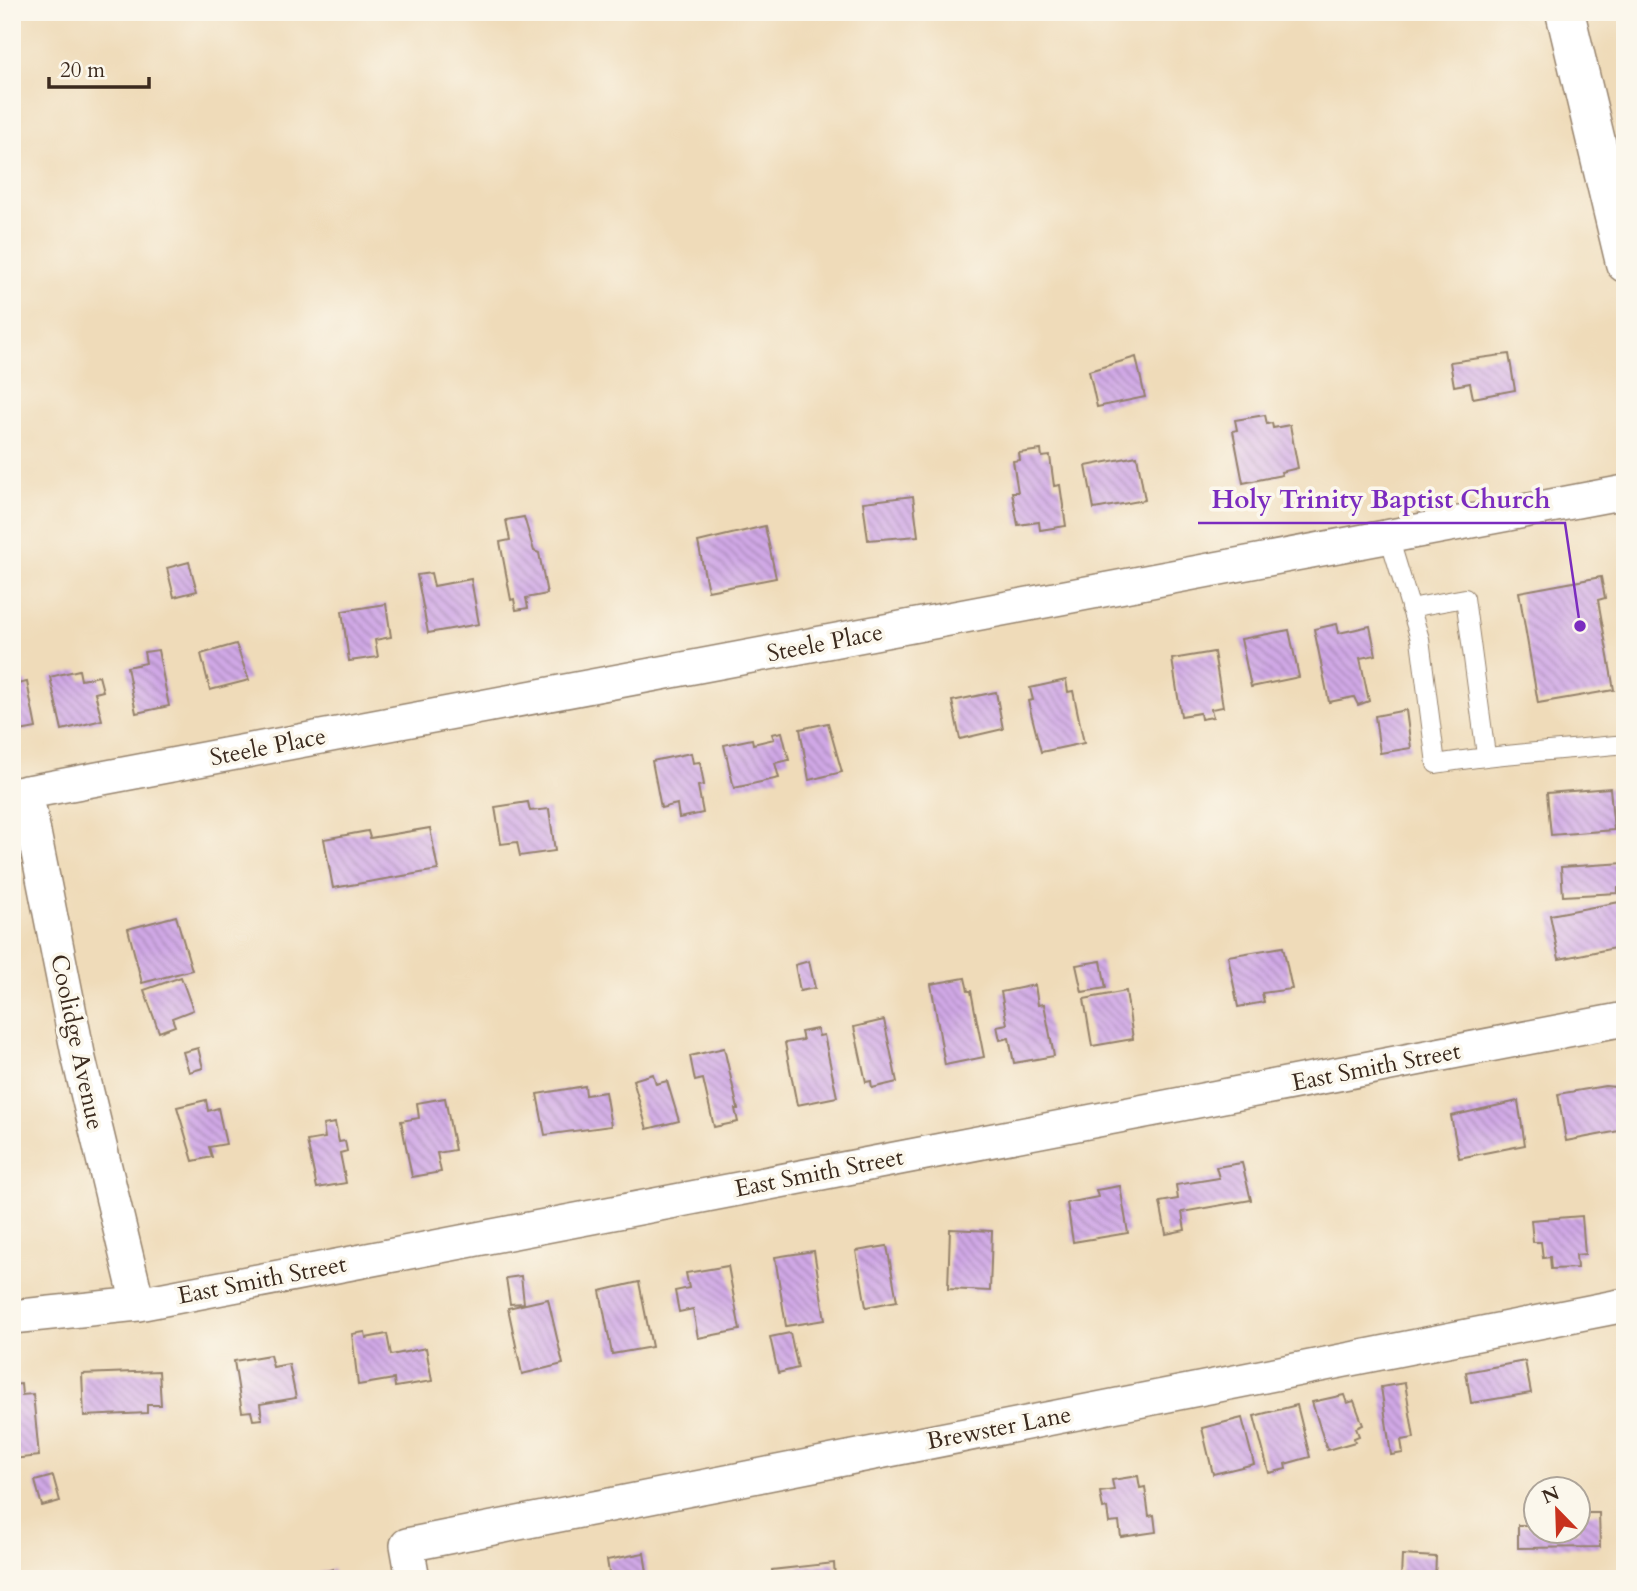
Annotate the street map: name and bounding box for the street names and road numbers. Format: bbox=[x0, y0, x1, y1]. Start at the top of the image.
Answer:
street label: Steele Place bbox=[764, 616, 886, 670]
street label: Steele Place bbox=[207, 720, 329, 774]
street label: Coolidge Avenue bbox=[42, 951, 112, 1133]
street label: East Smith Street bbox=[1289, 1034, 1464, 1100]
street label: East Smith Street bbox=[732, 1140, 907, 1206]
street label: East Smith Street bbox=[175, 1247, 350, 1313]
street label: Brewster Lane bbox=[924, 1398, 1074, 1458]

